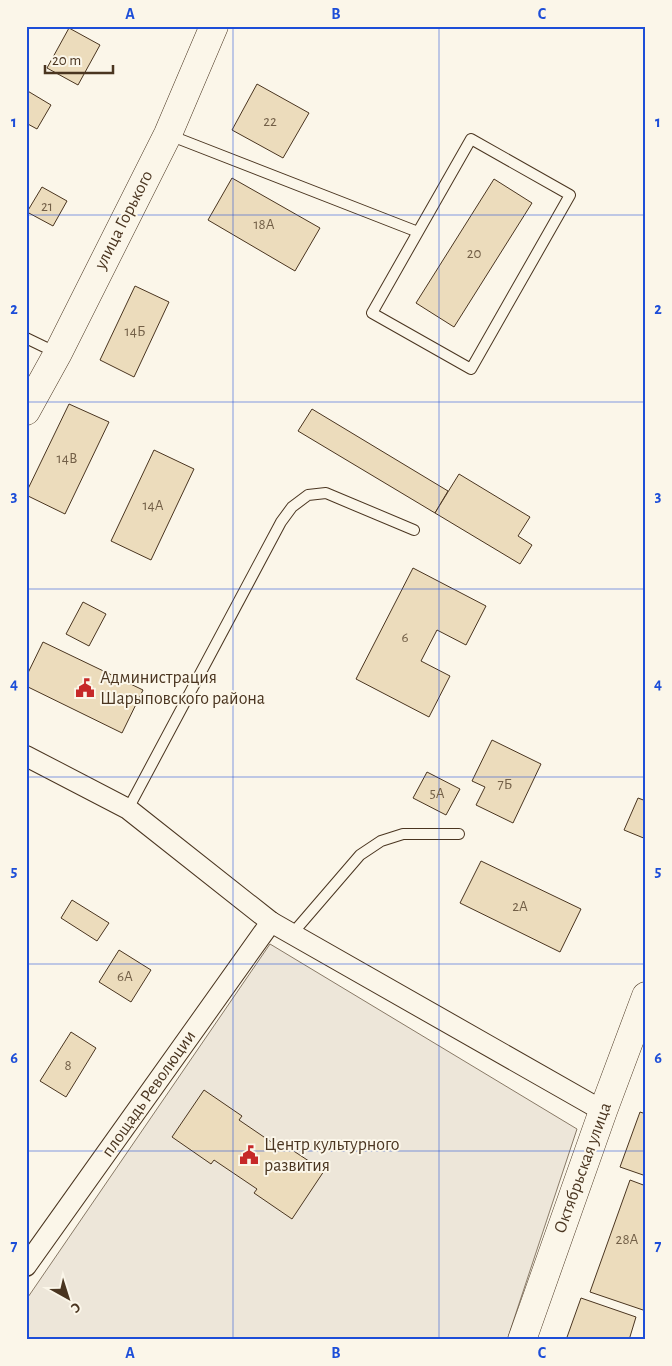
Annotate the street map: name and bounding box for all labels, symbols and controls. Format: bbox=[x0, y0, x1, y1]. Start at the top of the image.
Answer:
text: A bbox=[125, 6, 135, 22]
text: B bbox=[331, 6, 341, 22]
text: C bbox=[538, 6, 547, 22]
scale bar bbox=[45, 42, 112, 74]
text: 20 m bbox=[52, 53, 81, 68]
text: 1 bbox=[11, 114, 17, 130]
house number: 22 bbox=[263, 114, 277, 129]
text: 1 bbox=[655, 114, 661, 130]
street label: улица Горького bbox=[91, 168, 157, 273]
house number: 21 bbox=[41, 199, 53, 214]
house number: 18А bbox=[253, 217, 275, 232]
house number: 20 bbox=[467, 246, 481, 261]
text: 2 bbox=[10, 301, 18, 317]
text: 2 bbox=[654, 301, 662, 317]
house number: 14Б bbox=[125, 324, 145, 339]
house number: 14В bbox=[57, 451, 77, 466]
text: 3 bbox=[11, 488, 18, 504]
text: 3 bbox=[655, 488, 662, 504]
house number: 14А bbox=[142, 498, 164, 513]
house number: 6 bbox=[401, 630, 409, 645]
place label: Администрация Шарыповского района bbox=[100, 669, 265, 708]
text: 4 bbox=[10, 676, 18, 692]
text: 4 bbox=[654, 676, 662, 692]
public building icon: Администрация Шарыповского района bbox=[74, 677, 96, 699]
house number: 7Б bbox=[498, 777, 512, 792]
house number: 5А bbox=[429, 786, 445, 801]
text: 5 bbox=[11, 863, 18, 879]
text: 5 bbox=[655, 863, 662, 879]
house number: 2А bbox=[512, 899, 528, 914]
house number: 6А bbox=[117, 969, 133, 984]
street label: площадь Революции bbox=[99, 1027, 199, 1161]
text: 6 bbox=[10, 1050, 18, 1066]
text: 6 bbox=[654, 1050, 662, 1066]
house number: 8 bbox=[64, 1058, 72, 1073]
street label: Октябрьская улица bbox=[550, 1100, 615, 1236]
place label: Центр культурного развития bbox=[264, 1136, 399, 1175]
public building icon: Центр культурного развития bbox=[238, 1144, 260, 1166]
house number: 28А bbox=[616, 1232, 639, 1247]
text: 7 bbox=[11, 1238, 18, 1254]
text: 7 bbox=[655, 1238, 662, 1254]
north arrow bbox=[42, 1274, 92, 1324]
text: С bbox=[68, 1299, 83, 1315]
text: A bbox=[125, 1345, 135, 1361]
text: B bbox=[331, 1345, 341, 1361]
text: C bbox=[538, 1345, 547, 1361]

